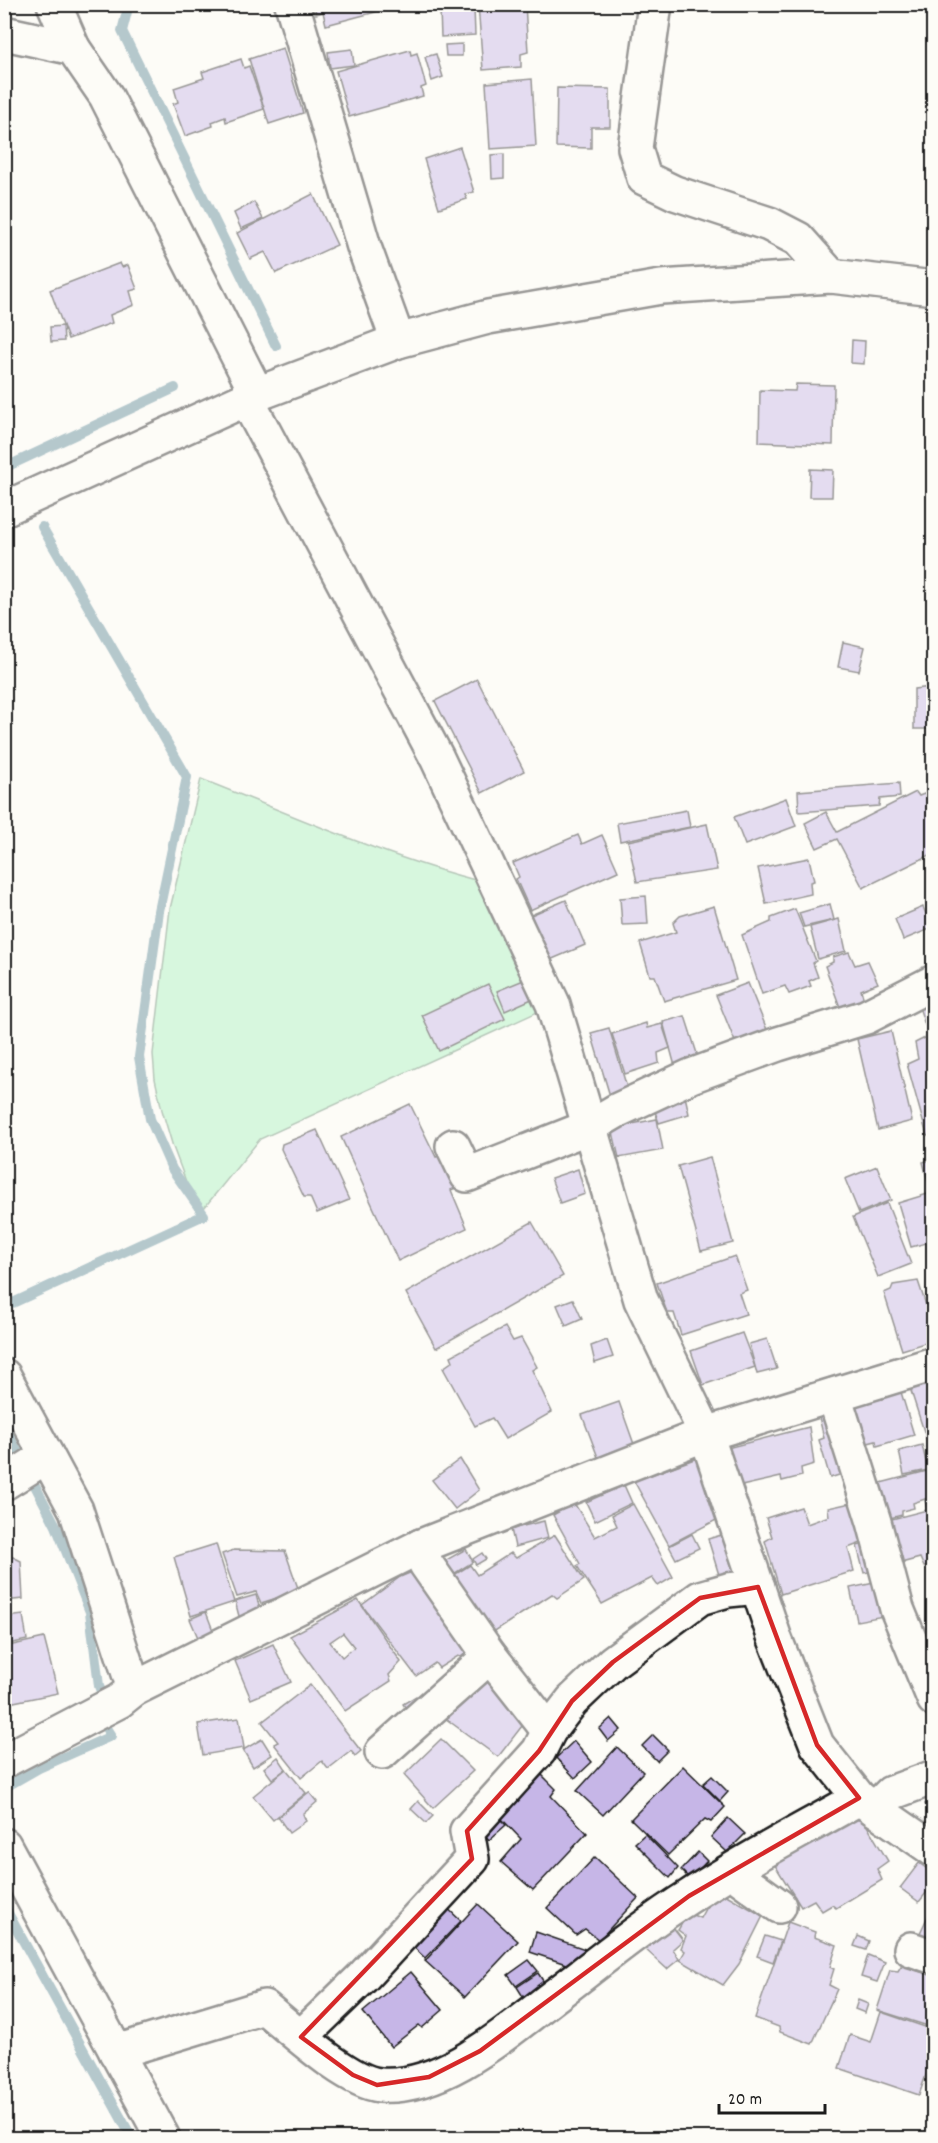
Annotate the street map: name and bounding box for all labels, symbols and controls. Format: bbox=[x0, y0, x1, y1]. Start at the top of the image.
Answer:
scale bar bbox=[719, 2077, 826, 2115]
text: 20 m bbox=[728, 2088, 762, 2113]

